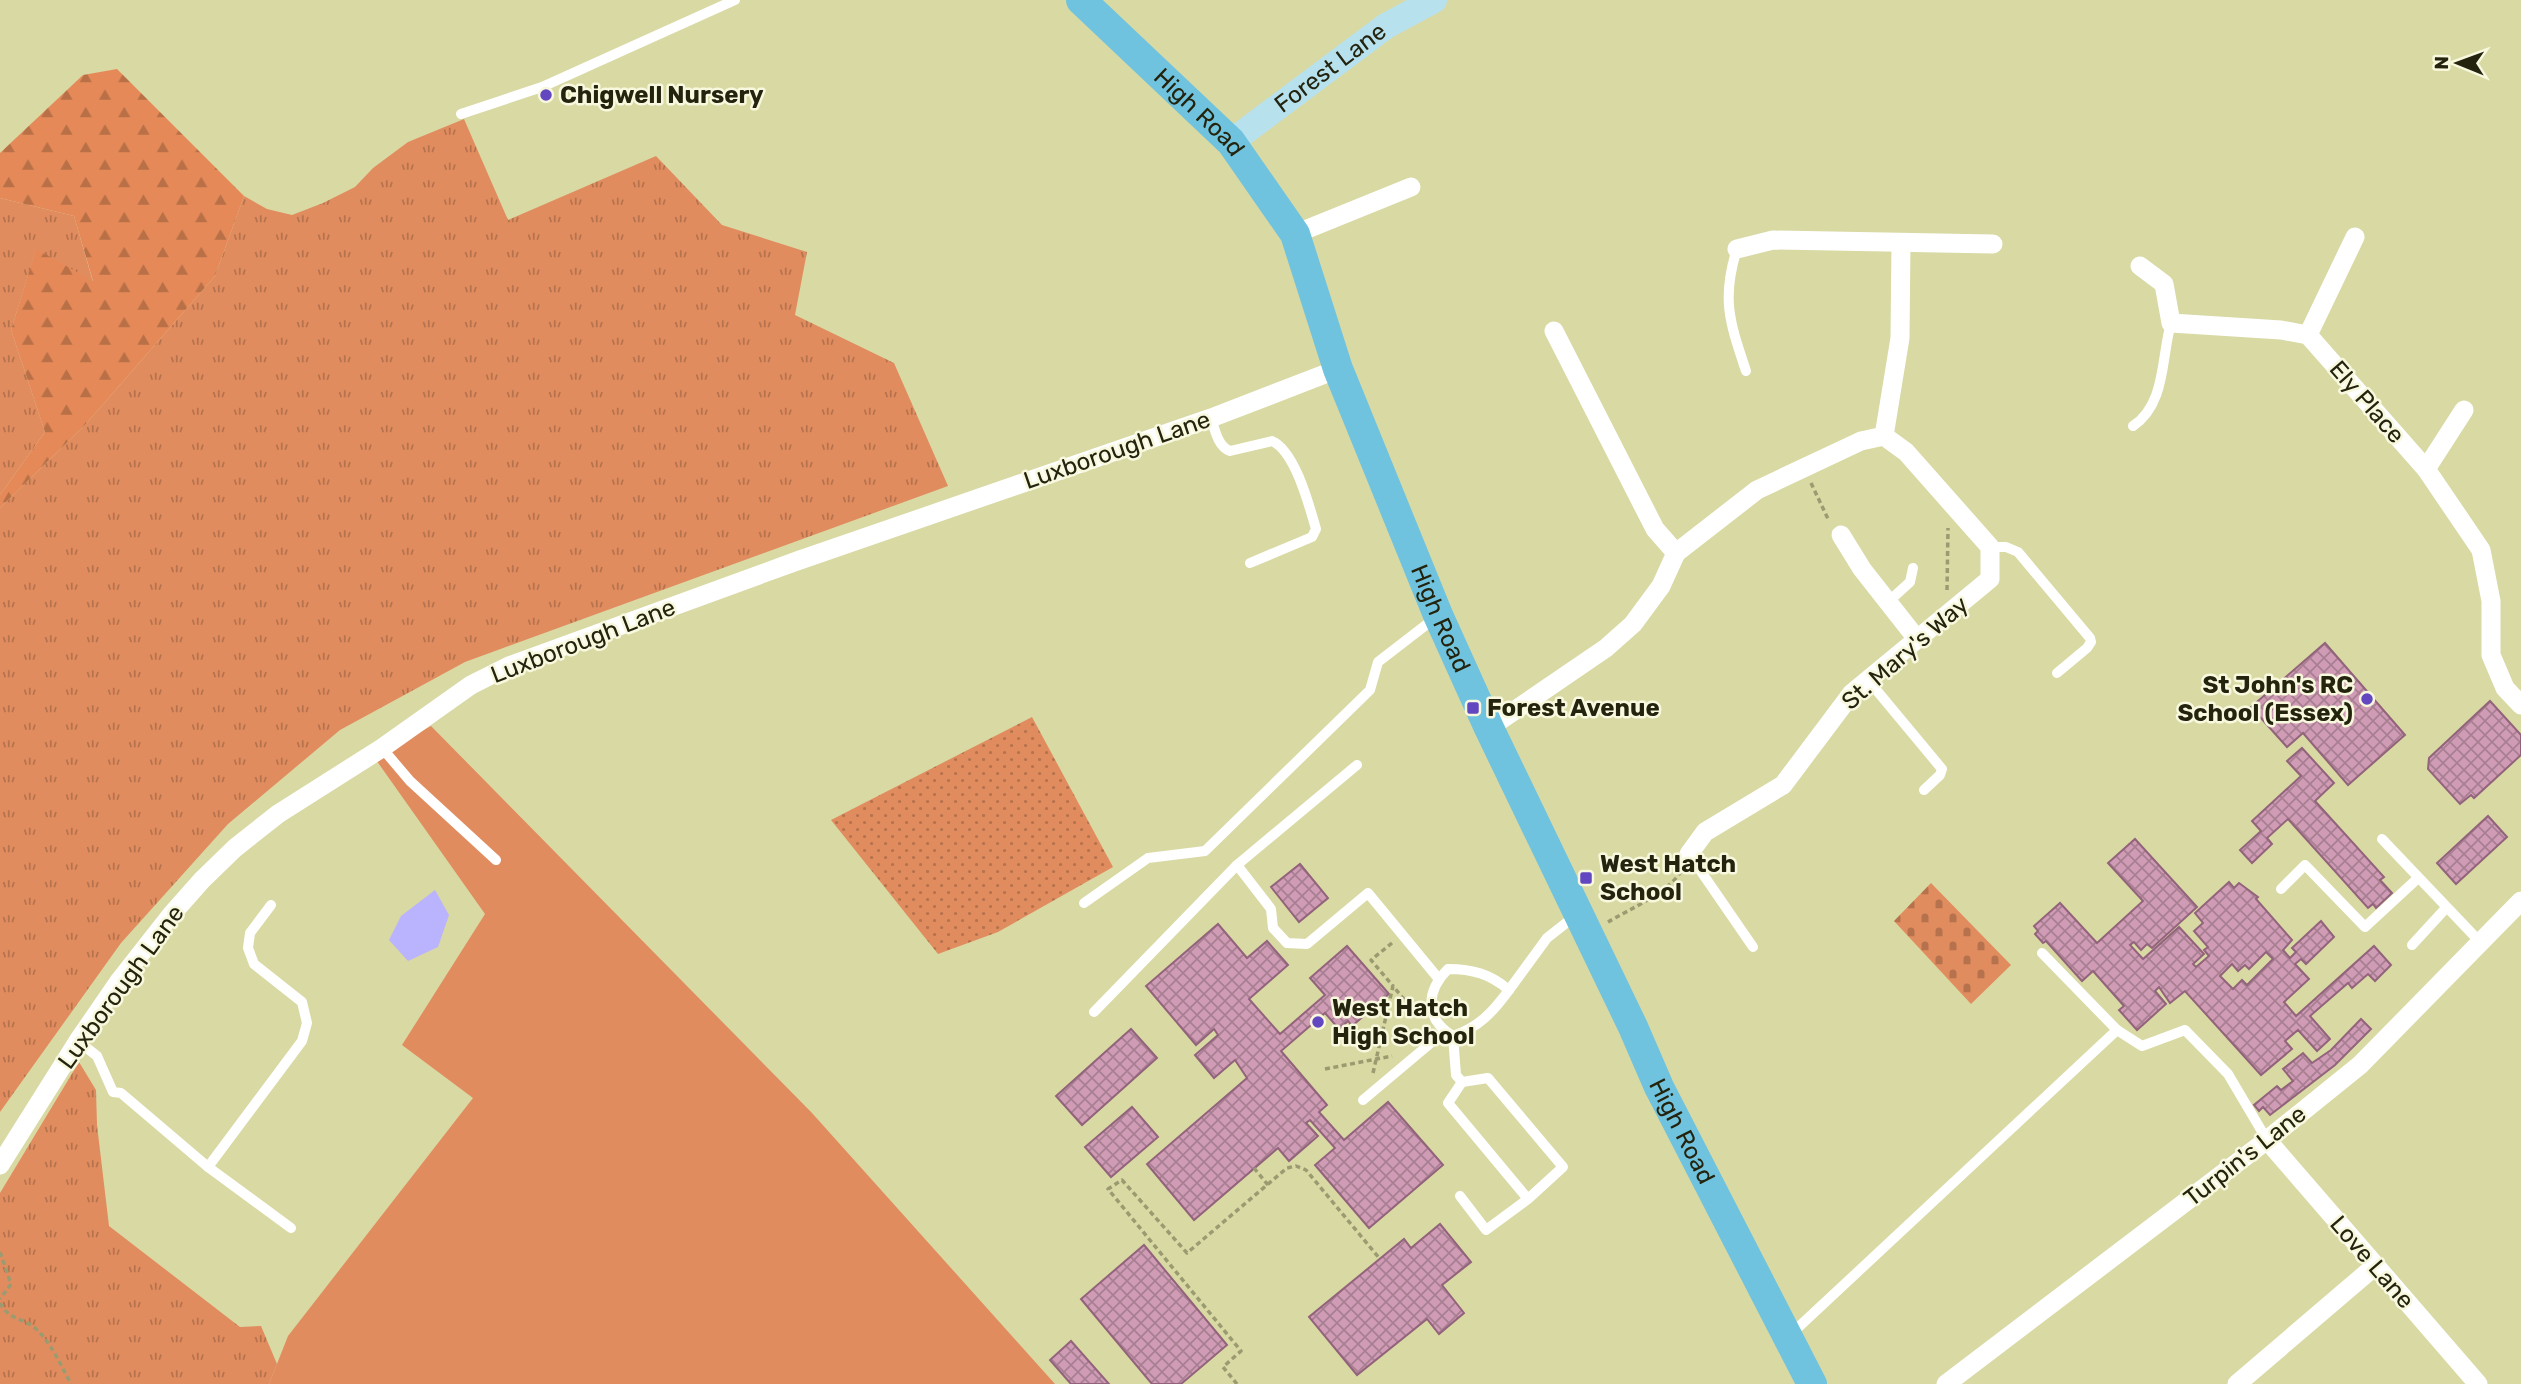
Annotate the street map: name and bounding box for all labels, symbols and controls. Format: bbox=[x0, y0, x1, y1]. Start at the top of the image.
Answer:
street label: Forest Lane bbox=[1269, 17, 1392, 119]
north arrow bbox=[2423, 28, 2493, 98]
text: N bbox=[2430, 56, 2453, 70]
street label: High Road bbox=[1148, 62, 1250, 161]
place label: Chigwell Nursery bbox=[560, 81, 764, 109]
marker: Chigwell Nursery bbox=[538, 87, 554, 103]
street label: Ely Place bbox=[2324, 355, 2410, 449]
street label: Luxborough Lane bbox=[1020, 405, 1214, 495]
street label: High Road bbox=[1405, 560, 1476, 677]
street label: St. Mary's Way bbox=[1836, 591, 1974, 715]
street label: Luxborough Lane bbox=[487, 593, 679, 689]
place label: St John's RC School (Essex) bbox=[2177, 671, 2353, 727]
marker: St John's RC School (Essex) bbox=[2359, 691, 2375, 707]
place label: Forest Avenue bbox=[1487, 694, 1660, 722]
marker: Forest Avenue bbox=[1465, 700, 1481, 716]
place label: West Hatch School bbox=[1600, 850, 1736, 906]
marker: West Hatch School bbox=[1578, 870, 1594, 886]
street label: Luxborough Lane bbox=[52, 900, 190, 1074]
place label: West Hatch High School bbox=[1332, 994, 1475, 1050]
marker: West Hatch High School bbox=[1310, 1014, 1326, 1030]
street label: High Road bbox=[1643, 1074, 1721, 1189]
street label: Turpin's Lane bbox=[2178, 1100, 2312, 1212]
street label: Love Lane bbox=[2324, 1210, 2420, 1314]

